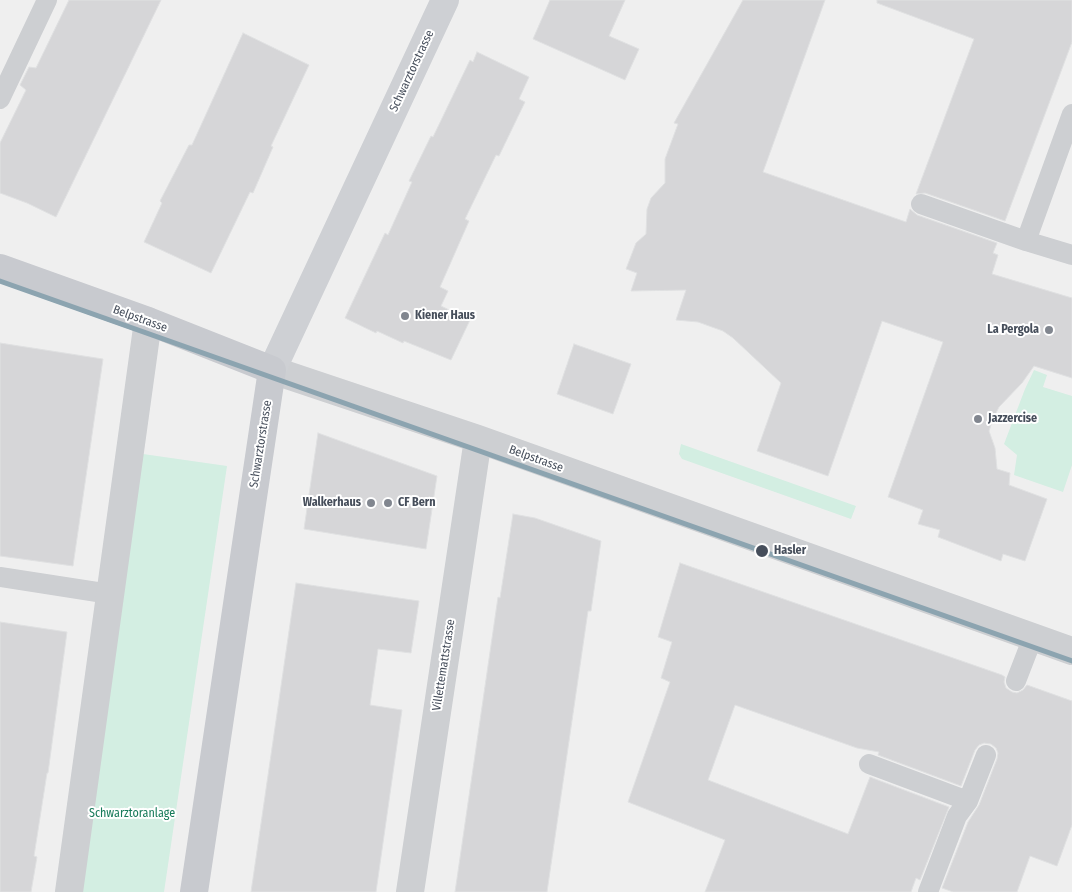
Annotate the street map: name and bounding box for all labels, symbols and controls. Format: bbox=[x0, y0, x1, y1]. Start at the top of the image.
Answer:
street label: Schwarztorstrasse bbox=[387, 28, 437, 114]
street label: Belpstrasse bbox=[111, 303, 169, 335]
place label: Kiener Haus bbox=[415, 309, 475, 323]
marker: Kiener Haus bbox=[399, 310, 411, 322]
place label: La Pergola bbox=[987, 323, 1039, 337]
marker: La Pergola bbox=[1043, 324, 1055, 336]
street label: Schwarztorstrasse bbox=[247, 399, 275, 489]
place label: Jazzercise bbox=[988, 412, 1037, 426]
marker: Jazzercise bbox=[972, 413, 984, 425]
street label: Belpstrasse bbox=[507, 443, 565, 475]
place label: Walkerhaus bbox=[303, 496, 361, 510]
place label: CF Bern bbox=[398, 496, 436, 510]
marker: Walkerhaus bbox=[365, 497, 377, 509]
marker: CF Bern bbox=[382, 497, 394, 509]
marker: Hasler bbox=[754, 543, 770, 559]
place label: Hasler bbox=[774, 544, 806, 558]
street label: Villettemattstrasse bbox=[430, 618, 458, 712]
park label: Schwarztoranlage bbox=[89, 807, 175, 821]

